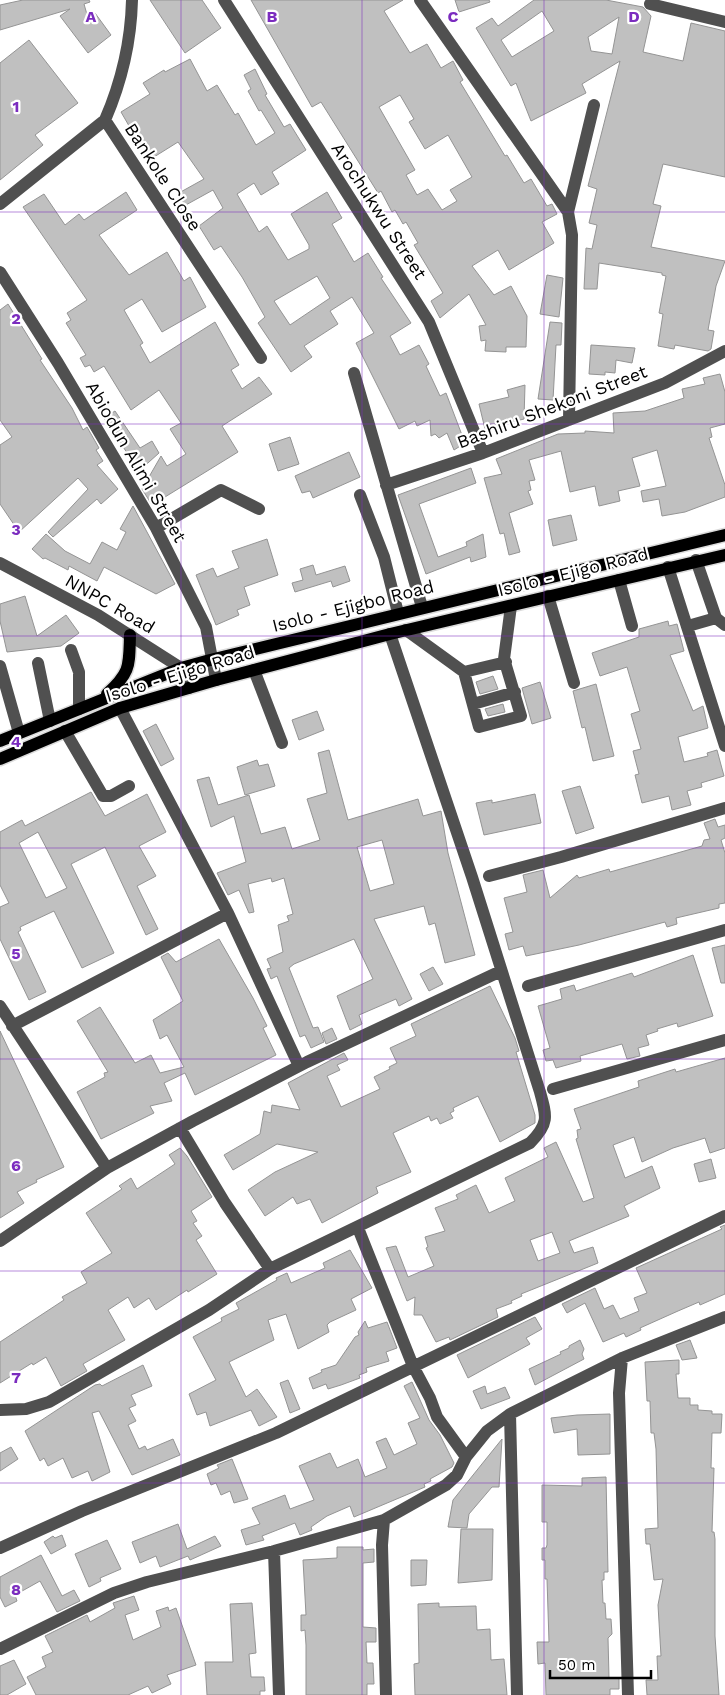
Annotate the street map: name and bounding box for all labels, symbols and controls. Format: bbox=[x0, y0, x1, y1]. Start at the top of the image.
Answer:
text: A bbox=[86, 7, 97, 26]
text: B bbox=[267, 7, 278, 26]
text: C bbox=[448, 7, 459, 26]
text: D bbox=[628, 7, 640, 26]
text: 1 bbox=[13, 97, 19, 116]
street label: Bankole Close bbox=[121, 119, 206, 235]
street label: Arochukwu Street bbox=[327, 138, 432, 283]
text: 2 bbox=[11, 309, 21, 328]
street label: Bashiru Shekoni Street bbox=[454, 360, 650, 453]
street label: Abiodun Alimi Street bbox=[82, 378, 191, 546]
text: 3 bbox=[11, 520, 21, 539]
street label: Isolo - Ejigo Road bbox=[495, 543, 650, 600]
street label: NNPC Road bbox=[62, 570, 159, 638]
street label: Isolo - Ejigbo Road bbox=[270, 575, 436, 636]
street label: Isolo - Ejigo Road bbox=[103, 641, 257, 706]
text: 4 bbox=[11, 732, 21, 751]
text: 5 bbox=[11, 944, 21, 963]
text: 6 bbox=[11, 1156, 21, 1175]
text: 7 bbox=[11, 1368, 21, 1387]
text: 8 bbox=[11, 1580, 21, 1599]
scale bar bbox=[550, 1648, 651, 1680]
text: 50 m bbox=[558, 1656, 595, 1674]

